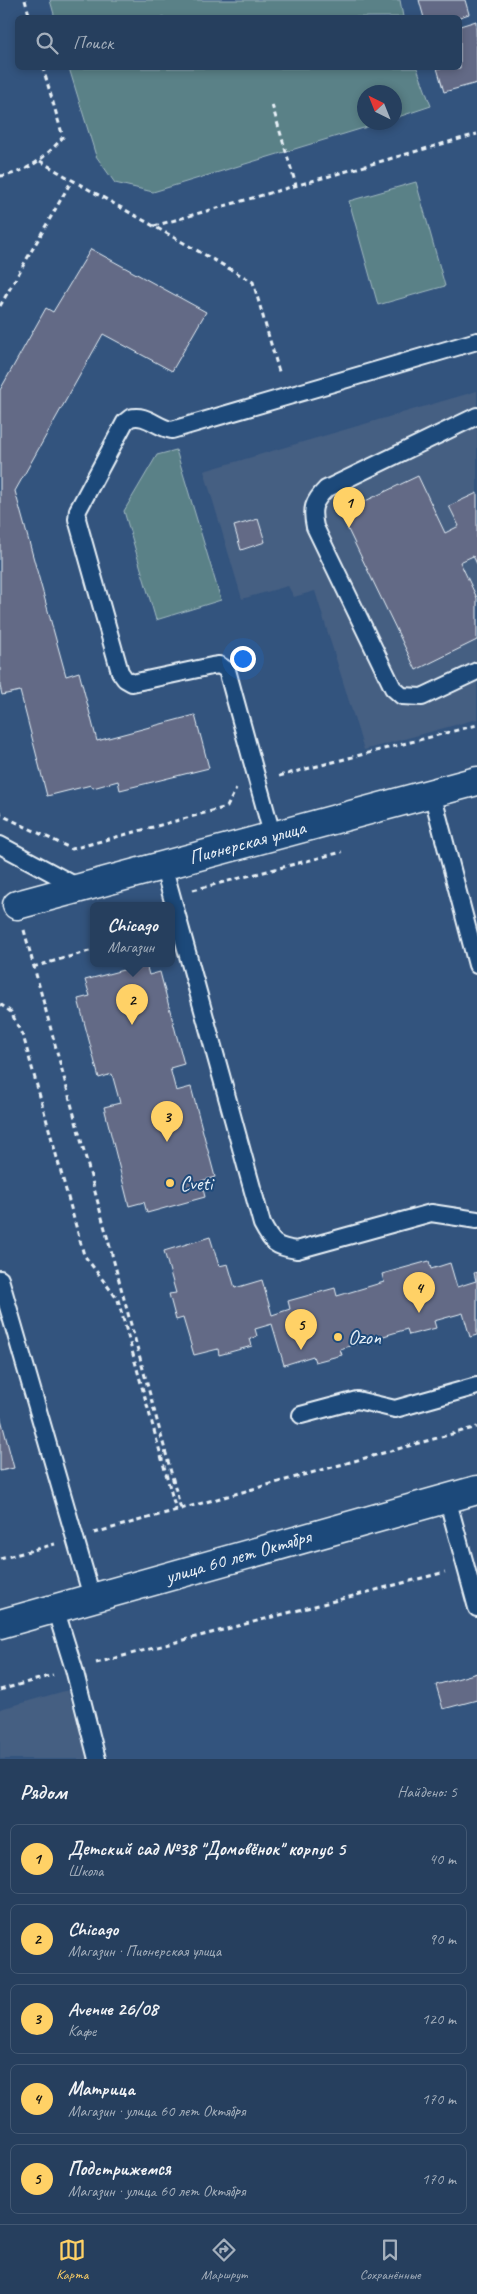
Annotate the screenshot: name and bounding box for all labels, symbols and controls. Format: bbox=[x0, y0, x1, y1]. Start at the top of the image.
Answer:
search box bbox=[15, 15, 462, 70]
icon: search bbox=[33, 29, 61, 57]
text: Поиск bbox=[73, 31, 113, 55]
north arrow bbox=[357, 85, 402, 130]
pin: 1 bbox=[333, 487, 365, 528]
your location bbox=[230, 646, 256, 672]
street label: Пионерская улица bbox=[186, 814, 310, 870]
popup bbox=[90, 902, 175, 967]
text: Chicago bbox=[107, 913, 158, 937]
text: Магазин bbox=[107, 937, 154, 957]
pin: 2 bbox=[116, 984, 148, 1025]
pin: 3 bbox=[151, 1101, 183, 1142]
place label: Cveti bbox=[180, 1171, 215, 1196]
marker: Cveti bbox=[164, 1177, 176, 1189]
pin: 4 bbox=[403, 1272, 435, 1313]
pin: 5 bbox=[285, 1309, 317, 1350]
place label: Ozon bbox=[348, 1325, 382, 1350]
marker: Ozon bbox=[332, 1331, 344, 1343]
street label: улица 60 лет Октября bbox=[162, 1523, 316, 1589]
text: Рядом bbox=[20, 1779, 67, 1805]
text: Найдено: 5 bbox=[397, 1782, 457, 1802]
text: Детский сад №38 "Домовёнок" корпус 5 bbox=[68, 1837, 345, 1861]
text: 1 bbox=[33, 1849, 41, 1869]
text: 40 m bbox=[429, 1849, 456, 1869]
text: Школа bbox=[68, 1861, 103, 1881]
text: Chicago bbox=[68, 1917, 118, 1941]
text: 2 bbox=[33, 1929, 41, 1949]
text: 90 m bbox=[429, 1929, 456, 1949]
text: Магазин · Пионерская улица bbox=[68, 1941, 221, 1961]
text: Avenue 26/08 bbox=[68, 1997, 158, 2021]
text: 3 bbox=[33, 2009, 41, 2029]
text: 120 m bbox=[422, 2009, 456, 2029]
text: Кафе bbox=[68, 2021, 96, 2041]
text: Матрица bbox=[68, 2077, 135, 2101]
text: 4 bbox=[33, 2089, 41, 2109]
text: 170 m bbox=[422, 2089, 456, 2109]
text: Магазин · улица 60 лет Октября bbox=[68, 2101, 246, 2121]
text: Подстрижемся bbox=[68, 2157, 171, 2181]
text: 5 bbox=[34, 2169, 40, 2189]
text: 170 m bbox=[422, 2169, 456, 2189]
text: Магазин · улица 60 лет Октября bbox=[68, 2181, 246, 2201]
tab: Карта bbox=[56, 2236, 88, 2283]
tab: Маршрут bbox=[201, 2236, 247, 2283]
tab: Сохранённые bbox=[360, 2236, 421, 2283]

